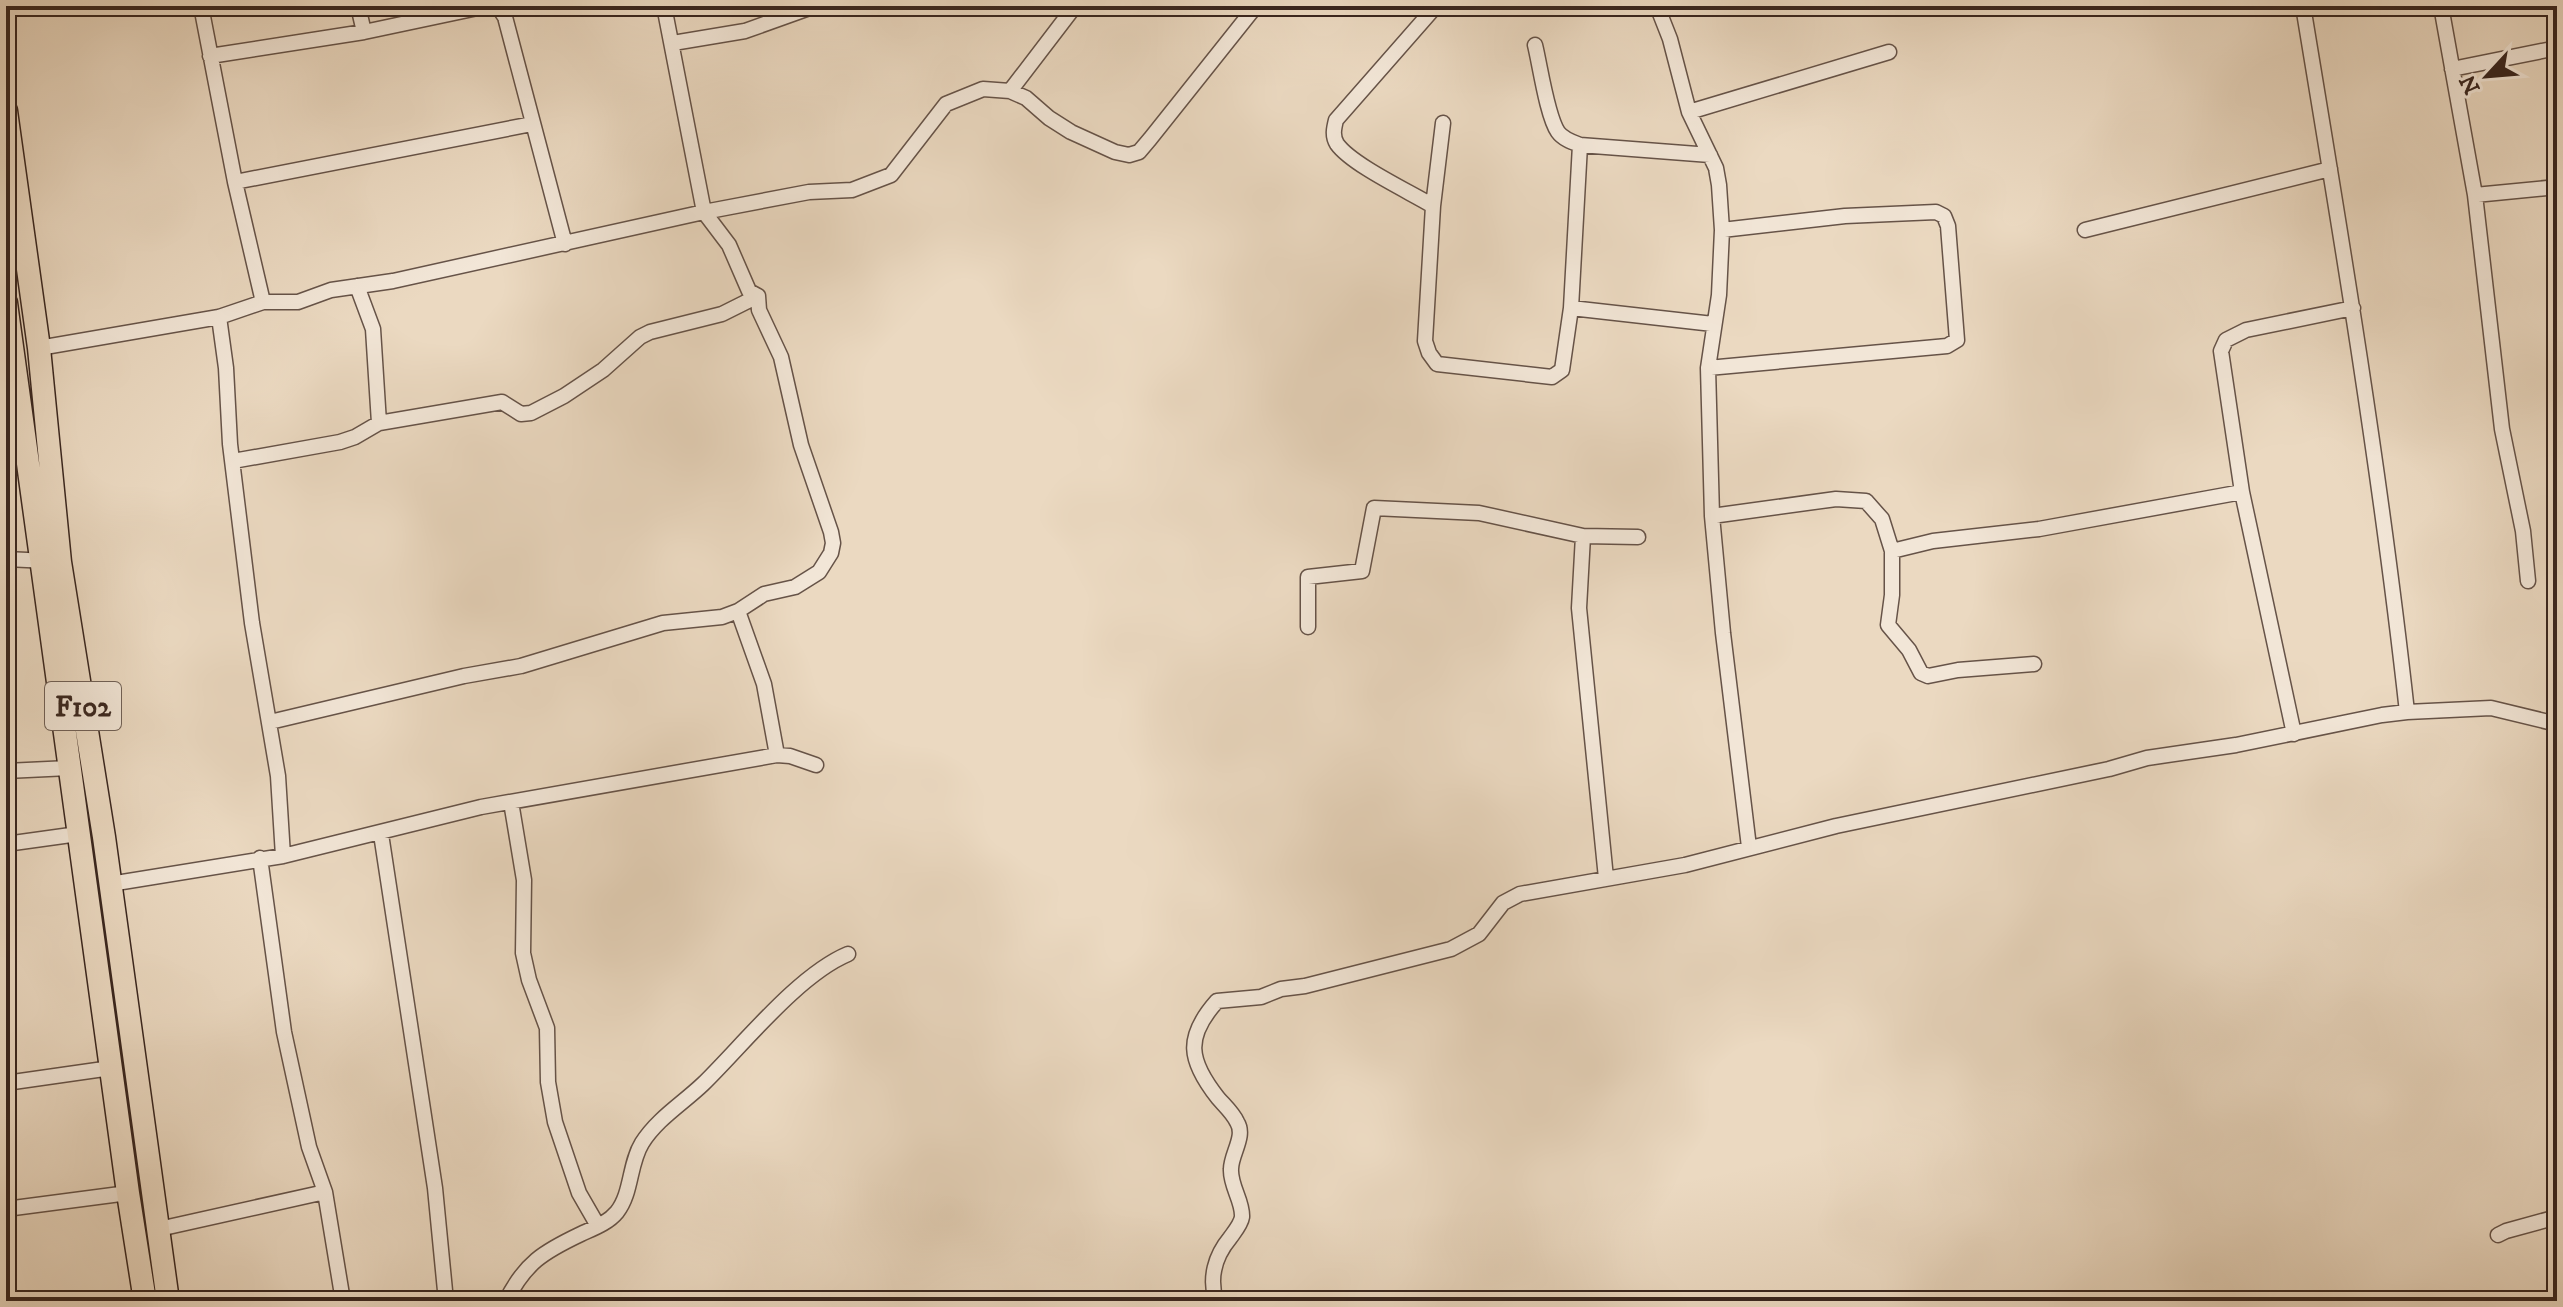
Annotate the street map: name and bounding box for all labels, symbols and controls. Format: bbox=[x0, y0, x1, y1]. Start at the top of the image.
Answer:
north arrow bbox=[2447, 36, 2527, 116]
text: N bbox=[2454, 70, 2486, 98]
road number: F102 bbox=[45, 682, 121, 730]

